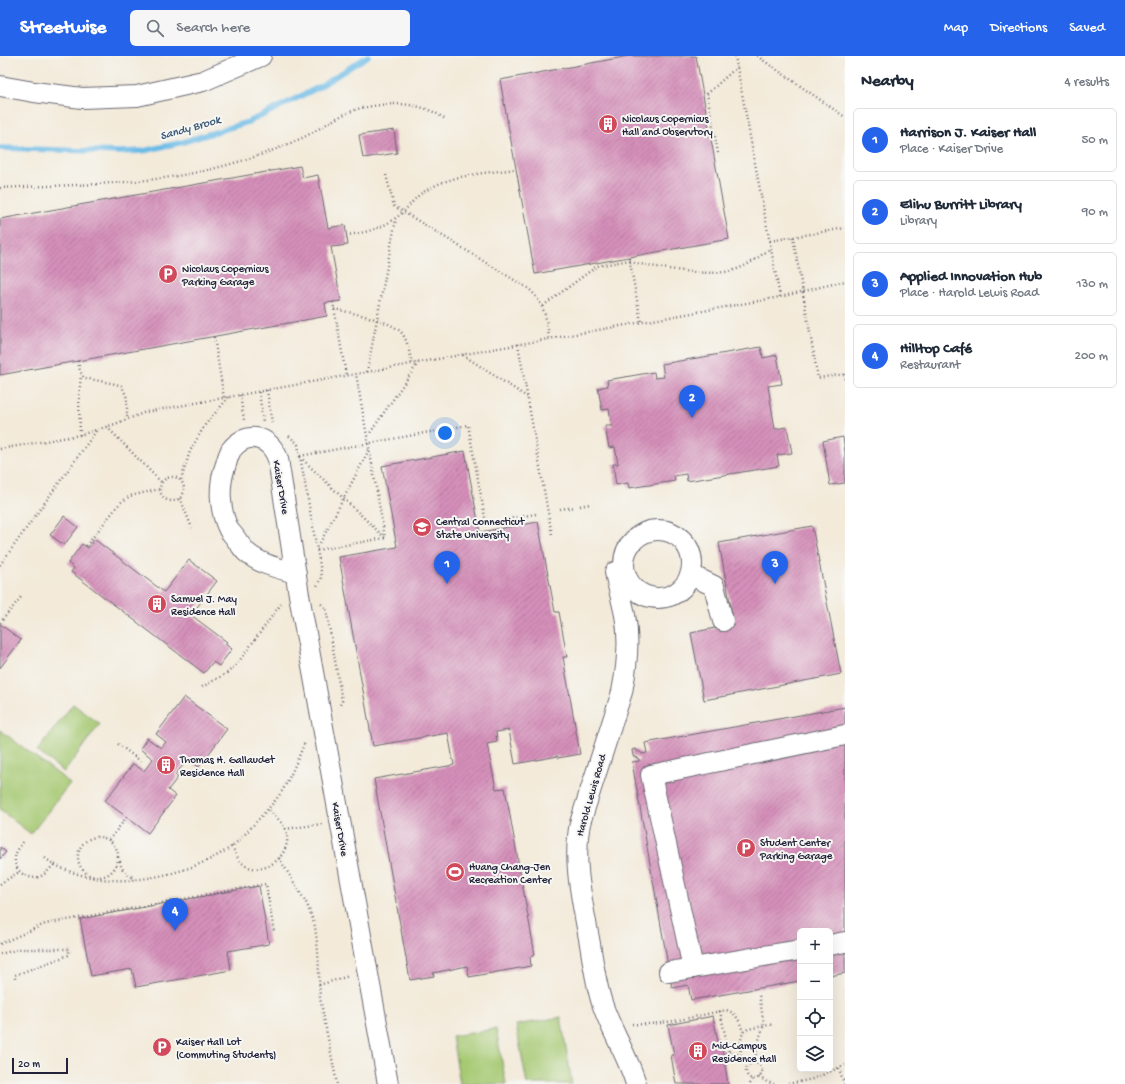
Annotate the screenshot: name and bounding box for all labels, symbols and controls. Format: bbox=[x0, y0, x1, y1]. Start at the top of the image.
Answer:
search box bbox=[130, 10, 410, 46]
text: Streetwise bbox=[20, 17, 106, 40]
icon: search bbox=[144, 17, 166, 39]
text: Search here bbox=[176, 19, 250, 37]
text: Map bbox=[944, 20, 968, 37]
text: Directions bbox=[990, 20, 1047, 37]
text: Saved bbox=[1069, 20, 1105, 37]
text: Nearby bbox=[861, 72, 914, 92]
text: 4 results bbox=[1065, 75, 1109, 90]
water label: Sandy Brook bbox=[159, 113, 224, 144]
building icon: Nicolaus Copernicus Hall and Observtory bbox=[597, 113, 619, 135]
place label: Nicolaus Copernicus Hall and Observtory bbox=[622, 114, 713, 139]
text: Harrison J. Kaiser Hall bbox=[900, 124, 1036, 142]
text: 1 bbox=[872, 133, 878, 148]
text: 50 m bbox=[1081, 133, 1108, 148]
text: Place · Kaiser Drive bbox=[900, 142, 1003, 157]
text: Elihu Burritt Library bbox=[900, 196, 1022, 214]
text: 2 bbox=[872, 205, 878, 220]
text: 90 m bbox=[1082, 205, 1108, 220]
text: Library bbox=[900, 214, 937, 229]
parking icon: Nicolaus Copernicus Parking Garage bbox=[157, 263, 179, 285]
place label: Nicolaus Copernicus Parking Garage bbox=[181, 264, 270, 289]
text: Applied Innovation Hub bbox=[900, 268, 1042, 286]
text: 3 bbox=[872, 277, 878, 292]
text: 130 m bbox=[1076, 277, 1108, 292]
text: Place · Harold Lewis Road bbox=[900, 286, 1039, 301]
text: Hilltop Café bbox=[900, 340, 972, 358]
text: 4 bbox=[872, 349, 878, 364]
text: 200 m bbox=[1075, 349, 1108, 364]
text: Restaurant bbox=[900, 358, 960, 373]
pin: 2 bbox=[679, 385, 705, 418]
your location bbox=[435, 423, 455, 443]
street label: Kaiser Drive bbox=[269, 459, 291, 516]
school or university icon: Central Connecticut State University bbox=[411, 516, 433, 538]
place label: Central Connecticut State University bbox=[436, 517, 526, 542]
pin: 1 bbox=[434, 551, 460, 584]
pin: 3 bbox=[762, 551, 788, 584]
building icon: Samuel J. May Residence Hall bbox=[146, 593, 168, 615]
place label: Samuel J. May Residence Hall bbox=[171, 594, 238, 619]
street label: Harold Lewis Road bbox=[574, 752, 610, 838]
building icon: Thomas H. Gallaudet Residence Hall bbox=[155, 754, 177, 776]
place label: Thomas H. Gallaudet Residence Hall bbox=[179, 755, 276, 780]
street label: Kaiser Drive bbox=[328, 801, 350, 858]
parking icon: Student Center Parking Garage bbox=[735, 837, 757, 859]
place label: Student Center Parking Garage bbox=[759, 838, 833, 863]
sports icon: Huang Chang-Jen Recreation Center bbox=[444, 861, 466, 883]
place label: Huang Chang-Jen Recreation Center bbox=[469, 862, 552, 887]
pin: 4 bbox=[162, 898, 188, 931]
map controls bbox=[797, 928, 833, 1072]
button: + bbox=[797, 928, 833, 964]
button: − bbox=[797, 964, 833, 1000]
button: locate bbox=[797, 1000, 833, 1036]
parking icon: Kaiser Hall Lot (Commuting Students) bbox=[151, 1036, 173, 1058]
button: layers bbox=[797, 1036, 833, 1072]
place label: Kaiser Hall Lot (Commuting Students) bbox=[176, 1037, 276, 1062]
building icon: Mid-Campus Residence Hall bbox=[687, 1040, 709, 1062]
place label: Mid-Campus Residence Hall bbox=[712, 1041, 777, 1066]
scale bar bbox=[12, 1056, 68, 1075]
text: 20 m bbox=[18, 1059, 40, 1071]

